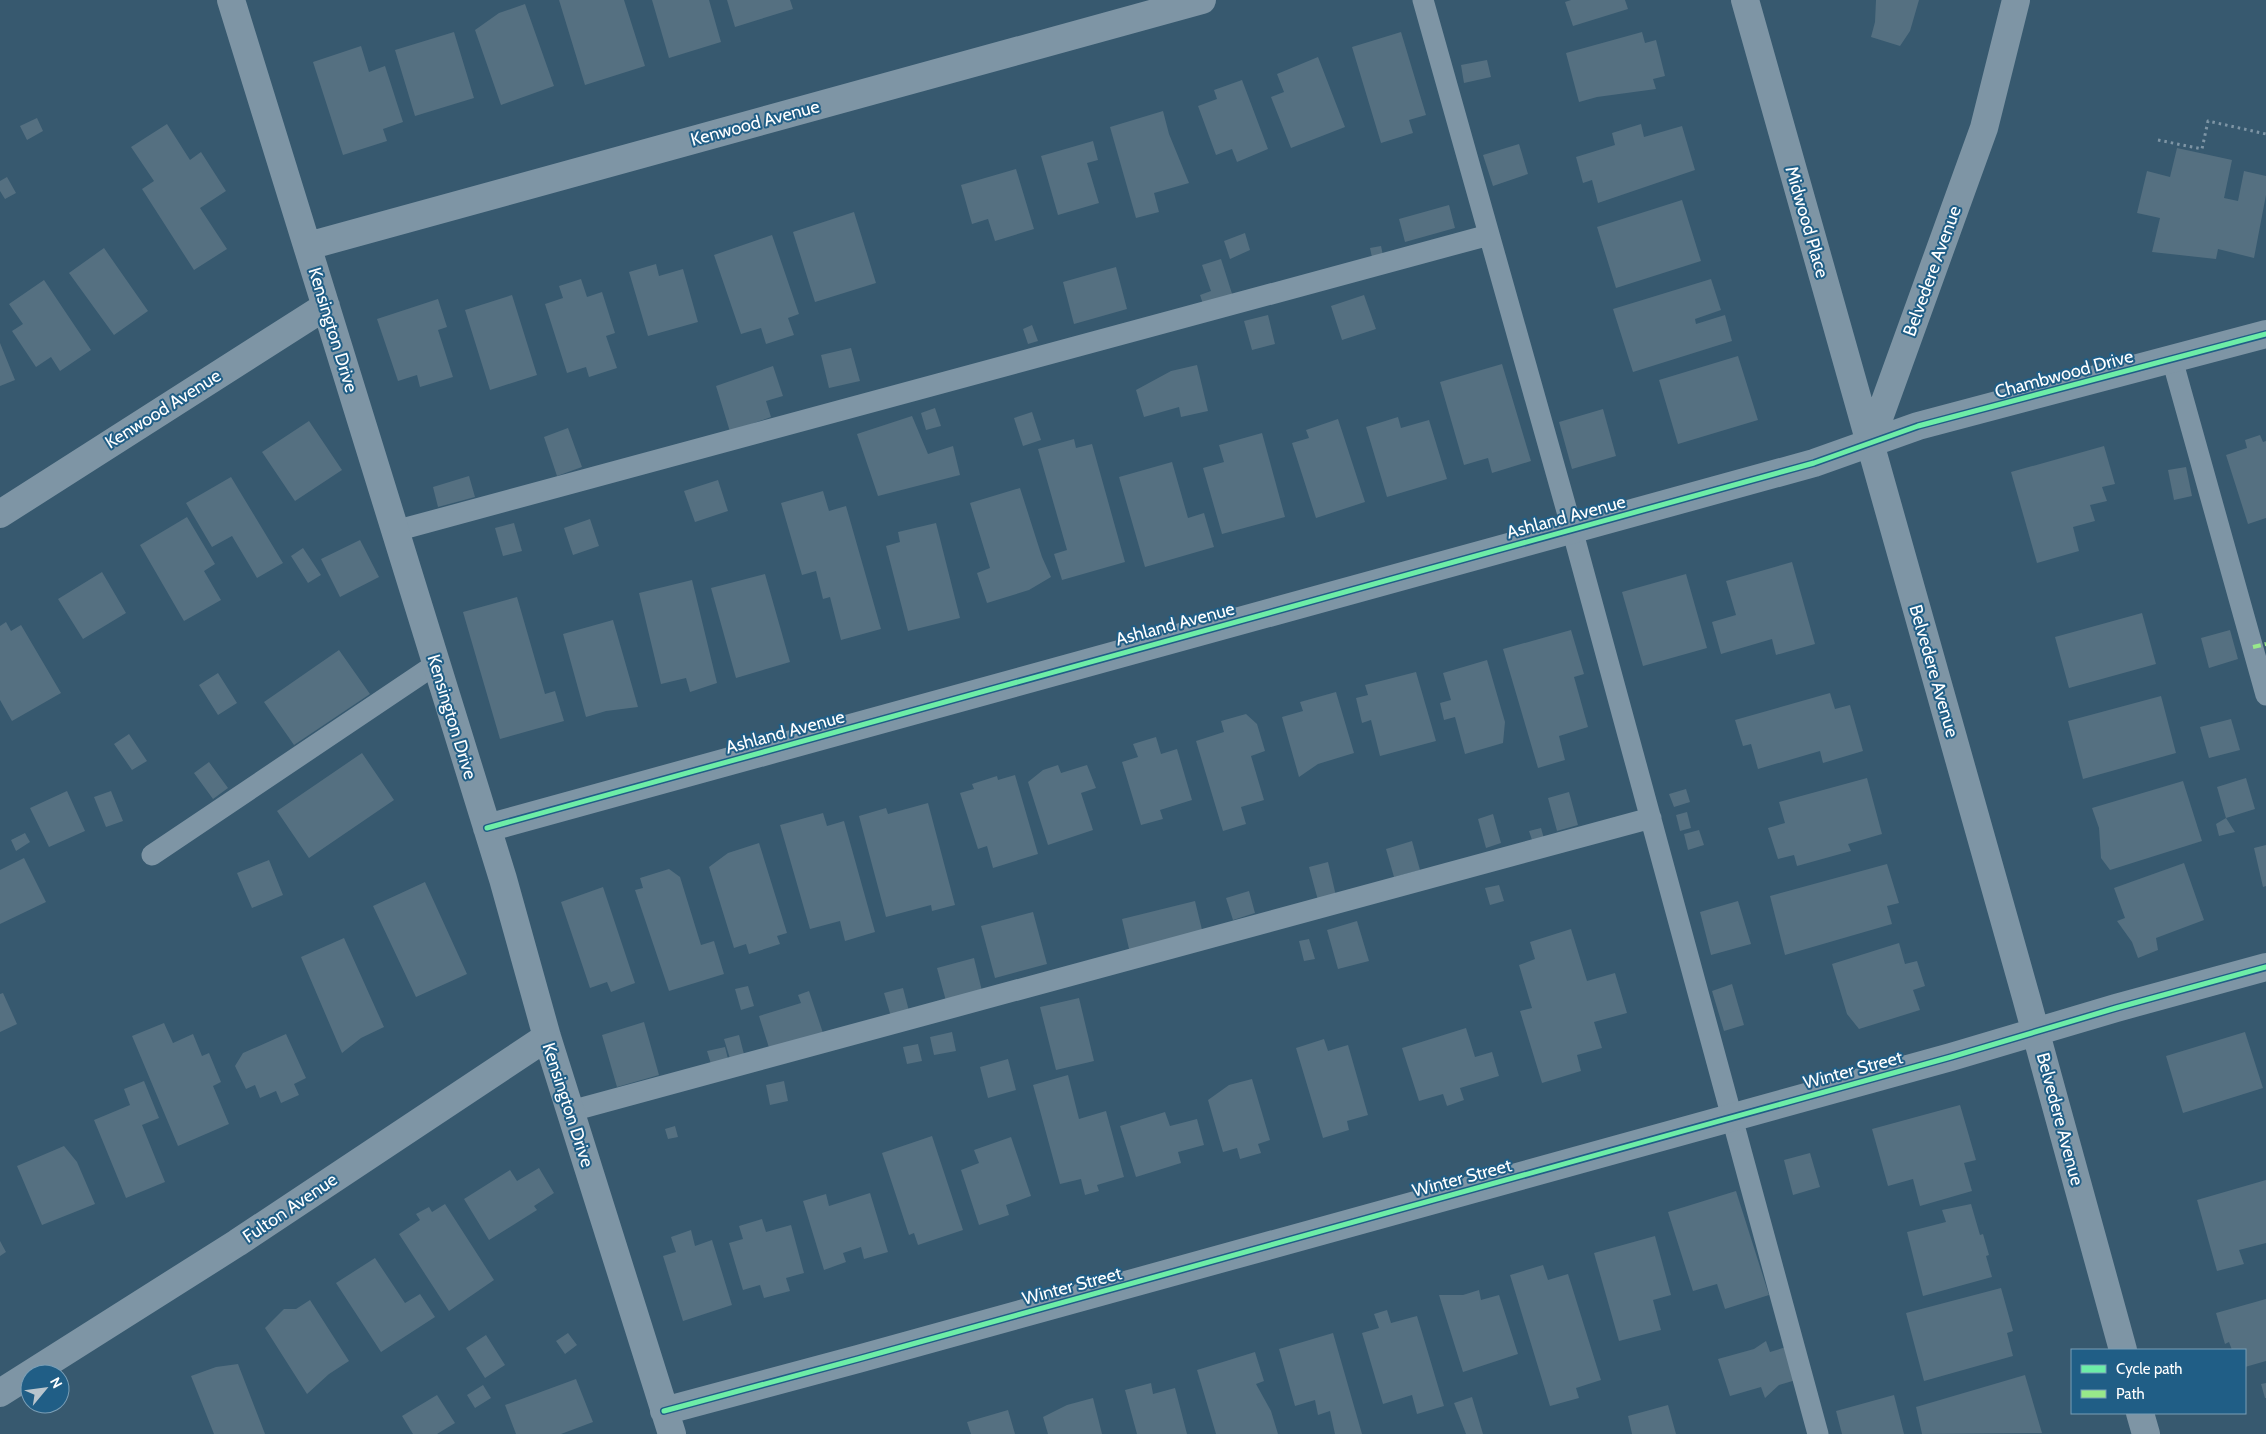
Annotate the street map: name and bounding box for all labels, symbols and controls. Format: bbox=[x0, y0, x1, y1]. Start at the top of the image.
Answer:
street label: Kenwood Avenue bbox=[688, 95, 822, 151]
street label: Midwood Place bbox=[1781, 164, 1833, 280]
street label: Belvedere Avenue bbox=[1898, 203, 1966, 339]
street label: Kensington Drive bbox=[304, 265, 362, 395]
street label: Chambwood Drive bbox=[1992, 345, 2136, 403]
street label: Kenwood Avenue bbox=[101, 365, 225, 453]
street label: Ashland Avenue bbox=[1504, 491, 1628, 543]
street label: Ashland Avenue bbox=[1113, 598, 1237, 650]
street label: Belvedere Avenue bbox=[1905, 602, 1963, 740]
street label: Kensington Drive bbox=[423, 652, 481, 782]
street label: Ashland Avenue bbox=[723, 706, 847, 758]
street label: Kensington Drive bbox=[538, 1040, 598, 1170]
street label: Winter Street bbox=[1801, 1046, 1905, 1094]
street label: Belvedere Avenue bbox=[2032, 1050, 2088, 1188]
street label: Winter Street bbox=[1410, 1154, 1514, 1202]
street label: Fulton Avenue bbox=[239, 1168, 341, 1248]
street label: Winter Street bbox=[1020, 1262, 1124, 1310]
legend bbox=[2071, 1349, 2246, 1414]
text: Cycle path bbox=[2116, 1360, 2182, 1378]
north arrow bbox=[20, 1364, 70, 1414]
text: N bbox=[46, 1374, 67, 1391]
text: Path bbox=[2116, 1385, 2145, 1403]

